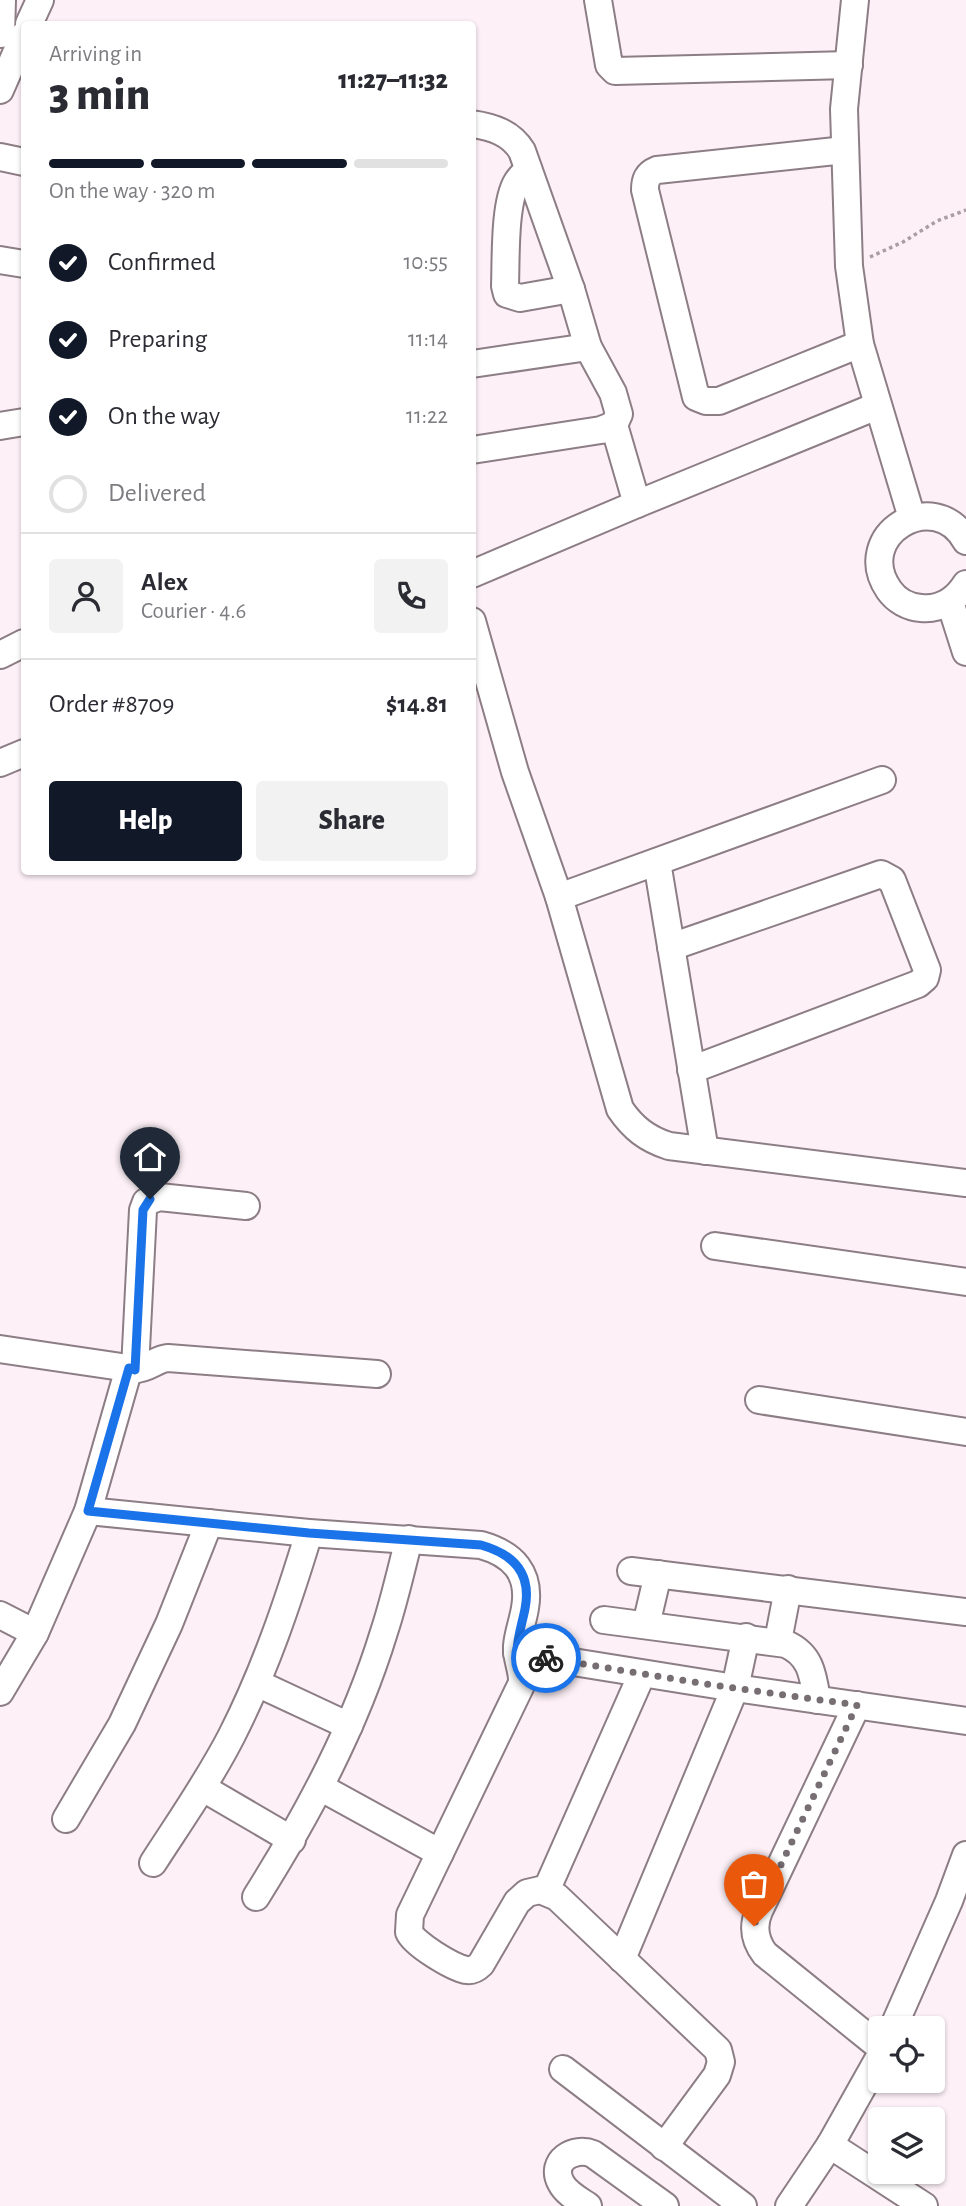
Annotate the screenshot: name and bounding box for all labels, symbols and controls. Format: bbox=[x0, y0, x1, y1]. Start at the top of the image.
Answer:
text: Arriving in bbox=[49, 43, 142, 66]
text: 11:27–11:32 bbox=[338, 67, 448, 93]
text: 3 min bbox=[49, 72, 150, 118]
text: On the way · 320 m bbox=[49, 180, 215, 203]
icon: check bbox=[49, 244, 87, 282]
text: Confirmed bbox=[108, 249, 216, 275]
text: 10:55 bbox=[403, 251, 448, 274]
icon: check bbox=[49, 321, 87, 359]
text: Preparing bbox=[108, 326, 207, 352]
text: 11:14 bbox=[408, 328, 448, 351]
icon: check bbox=[49, 398, 87, 436]
text: On the way bbox=[108, 403, 220, 429]
text: 11:22 bbox=[406, 405, 448, 428]
text: Delivered bbox=[108, 480, 206, 506]
button: person bbox=[49, 559, 123, 633]
button: phone bbox=[374, 559, 448, 633]
text: Alex bbox=[141, 569, 188, 595]
text: Courier · 4.6 bbox=[141, 600, 246, 623]
text: Order #8709 bbox=[49, 691, 175, 717]
text: $14.81 bbox=[386, 691, 448, 717]
button: Help bbox=[49, 781, 242, 861]
button: Share bbox=[256, 781, 448, 861]
pin bbox=[120, 1127, 180, 1199]
icon: home bbox=[131, 1138, 169, 1176]
courier bbox=[511, 1623, 581, 1693]
icon: bike bbox=[527, 1639, 565, 1677]
pin bbox=[724, 1854, 784, 1926]
icon: bag bbox=[735, 1865, 773, 1903]
map controls bbox=[868, 2016, 945, 2184]
button: locate bbox=[868, 2016, 945, 2093]
button: layers bbox=[868, 2107, 945, 2184]

